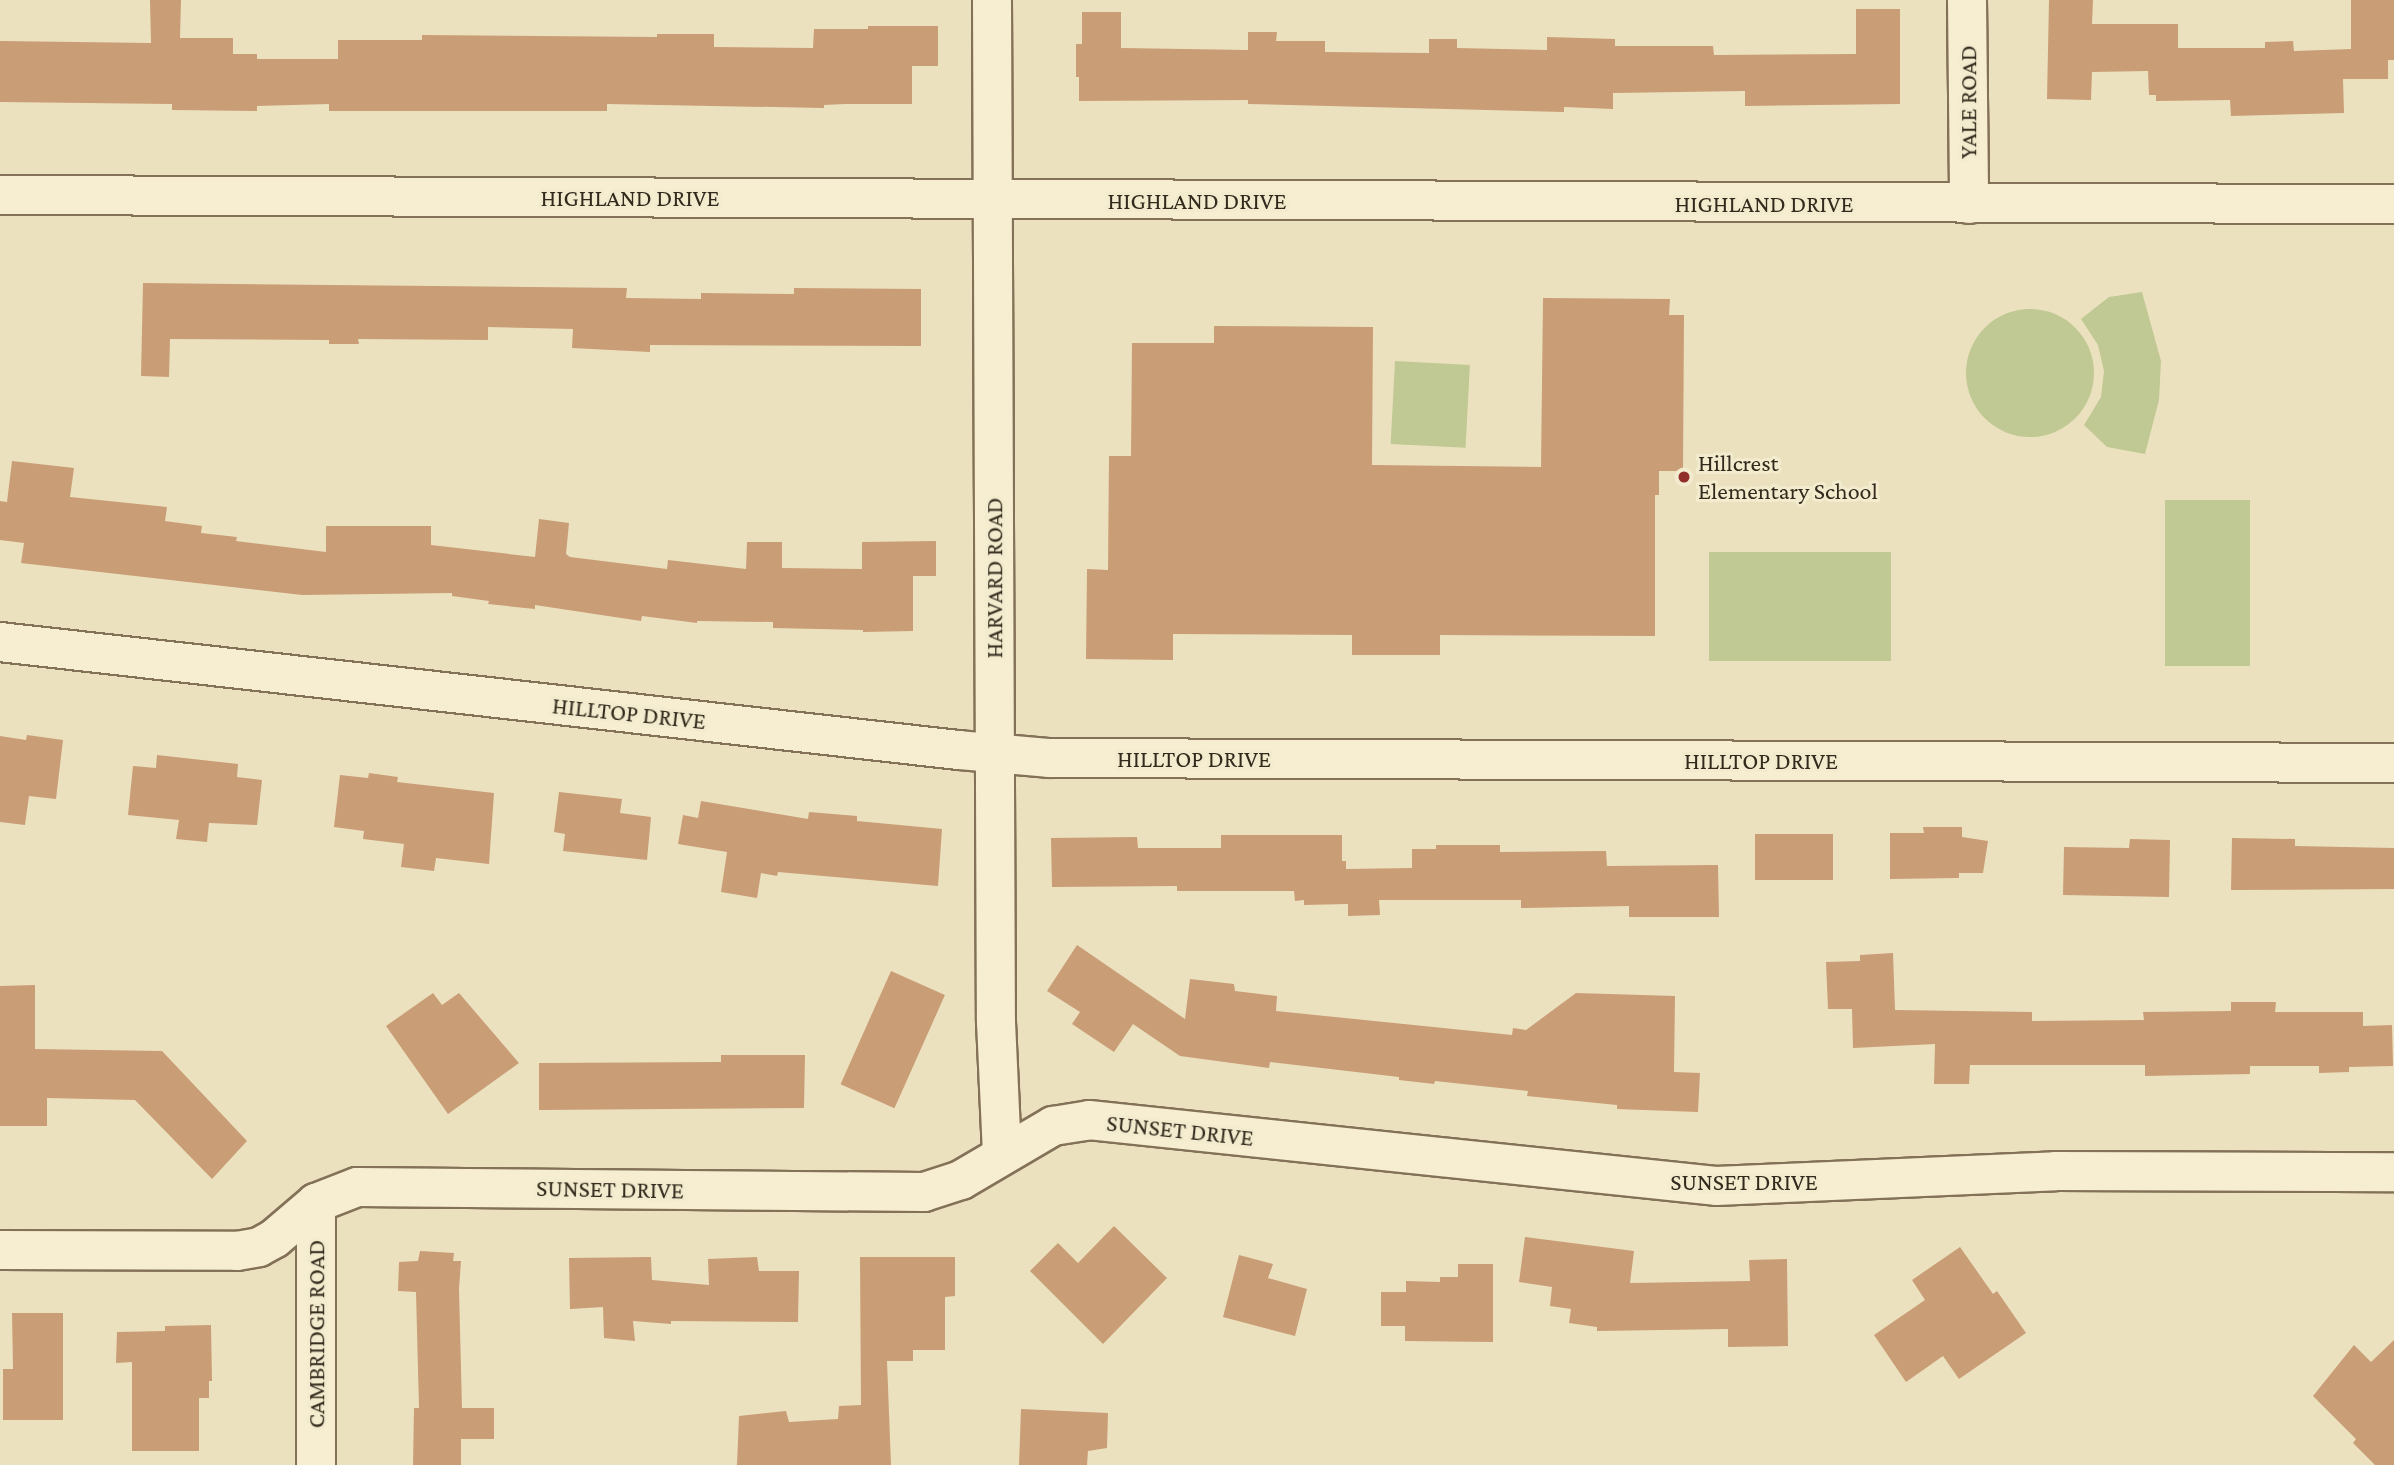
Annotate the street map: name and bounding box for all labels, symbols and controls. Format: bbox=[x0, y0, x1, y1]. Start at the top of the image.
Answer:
street label: YALE ROAD bbox=[1954, 45, 1982, 159]
street label: HIGHLAND DRIVE bbox=[540, 184, 720, 212]
street label: HIGHLAND DRIVE bbox=[1107, 187, 1287, 215]
street label: HIGHLAND DRIVE bbox=[1674, 190, 1854, 218]
place label: Hillcrest Elementary School bbox=[1698, 449, 1878, 505]
marker: Hillcrest Elementary School bbox=[1676, 469, 1692, 485]
street label: HARVARD ROAD bbox=[980, 497, 1008, 659]
street label: HILLTOP DRIVE bbox=[551, 691, 707, 735]
street label: HILLTOP DRIVE bbox=[1117, 745, 1271, 773]
street label: HILLTOP DRIVE bbox=[1684, 747, 1838, 775]
street label: SUNSET DRIVE bbox=[1105, 1108, 1255, 1152]
street label: SUNSET DRIVE bbox=[1670, 1168, 1818, 1196]
street label: SUNSET DRIVE bbox=[536, 1173, 684, 1205]
street label: CAMBRIDGE ROAD bbox=[302, 1240, 330, 1428]

